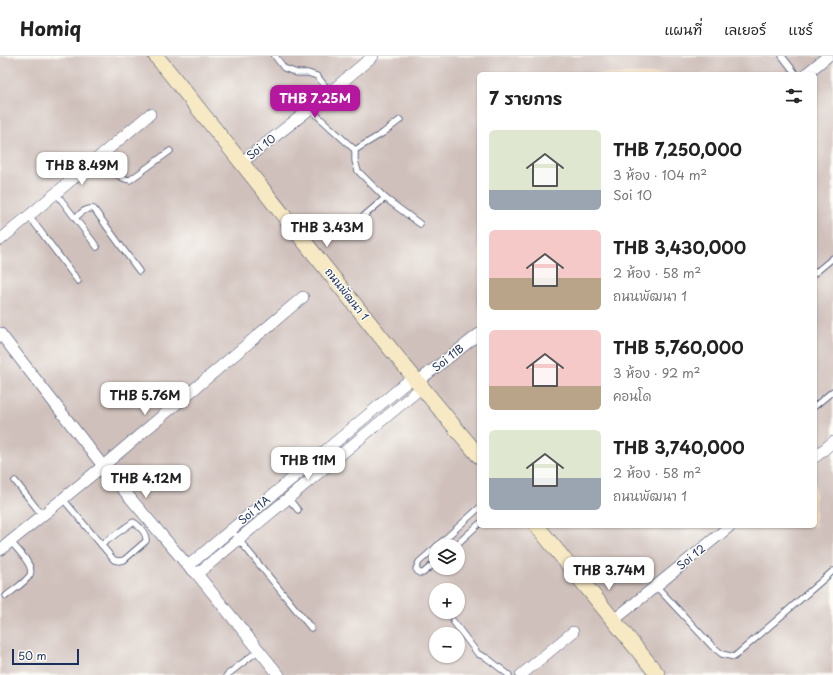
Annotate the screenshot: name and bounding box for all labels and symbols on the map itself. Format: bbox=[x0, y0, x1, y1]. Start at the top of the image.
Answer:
pin: THB 7.25M bbox=[269, 85, 361, 119]
street label: Soi 10 bbox=[242, 130, 279, 164]
pin: THB 8.49M bbox=[36, 152, 128, 186]
pin: THB 3.43M bbox=[281, 214, 373, 248]
street label: ถนนพัฒนา 1 bbox=[321, 264, 373, 324]
street label: Soi 11B bbox=[428, 340, 467, 376]
pin: THB 5.76M bbox=[99, 382, 191, 416]
pin: THB 11M bbox=[271, 447, 345, 481]
pin: THB 4.12M bbox=[100, 465, 192, 499]
street label: Soi 11A bbox=[234, 491, 274, 528]
street label: Soi 12 bbox=[673, 540, 709, 573]
pin: THB 3.74M bbox=[563, 557, 655, 591]
scale bar bbox=[12, 647, 79, 666]

